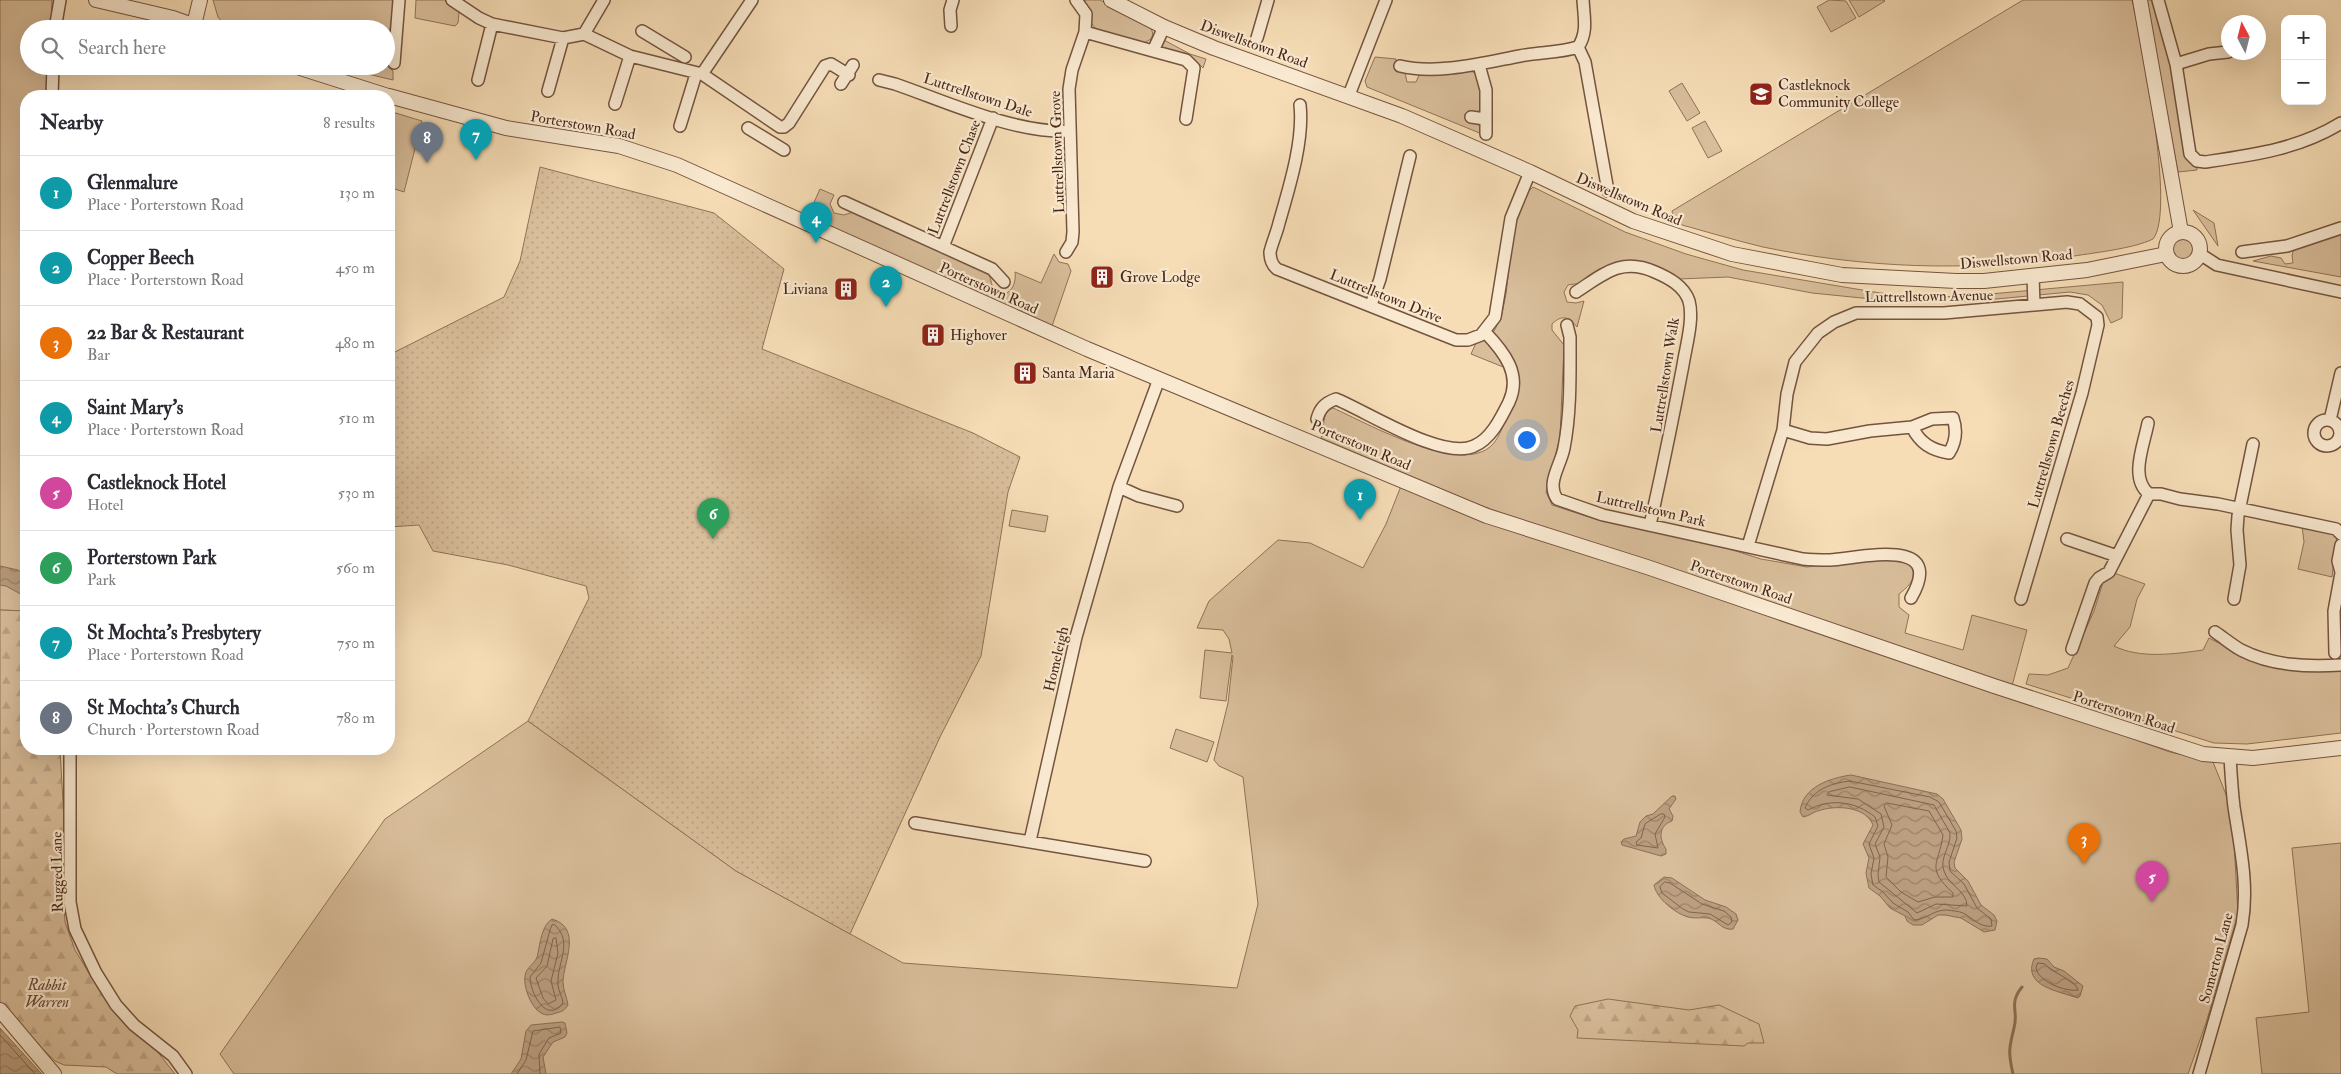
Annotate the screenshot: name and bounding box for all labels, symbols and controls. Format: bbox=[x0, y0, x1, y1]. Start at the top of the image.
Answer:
north arrow bbox=[2221, 15, 2266, 60]
map controls bbox=[2281, 15, 2326, 105]
button: + bbox=[2281, 15, 2326, 60]
street label: Diswellstown Road bbox=[1197, 16, 1311, 73]
search box bbox=[20, 20, 395, 75]
icon: search bbox=[38, 34, 66, 62]
text: Search here bbox=[78, 36, 166, 60]
button: − bbox=[2281, 60, 2326, 105]
street label: Luttrellstown Dale bbox=[921, 69, 1035, 122]
place label: Castleknock Community College bbox=[1778, 76, 1899, 112]
school or university icon: Castleknock Community College bbox=[1748, 81, 1774, 107]
street label: Luttrellstown Grove bbox=[1046, 90, 1069, 214]
street label: Porterstown Road bbox=[529, 107, 638, 144]
text: Nearby bbox=[40, 109, 103, 136]
text: 8 results bbox=[323, 113, 375, 133]
street label: Luttrellstown Chase bbox=[924, 117, 985, 237]
pin: 7 bbox=[460, 119, 492, 160]
pin: 8 bbox=[411, 122, 443, 163]
street label: Diswellstown Road bbox=[1573, 169, 1685, 231]
text: Glenmalure bbox=[87, 171, 178, 195]
text: 1 bbox=[53, 183, 59, 203]
text: 130 m bbox=[339, 183, 375, 203]
text: Place · Porterstown Road bbox=[87, 195, 244, 215]
pin: 4 bbox=[800, 202, 832, 243]
street label: Diswellstown Road bbox=[1959, 245, 2074, 274]
text: Copper Beech bbox=[87, 246, 194, 270]
text: 2 bbox=[52, 258, 60, 278]
text: 450 m bbox=[336, 258, 375, 278]
street label: Porterstown Road bbox=[936, 258, 1042, 319]
building icon: Grove Lodge bbox=[1089, 264, 1115, 290]
street label: Luttrellstown Drive bbox=[1327, 265, 1445, 328]
pin: 2 bbox=[870, 266, 902, 307]
place label: Grove Lodge bbox=[1120, 268, 1200, 287]
text: Place · Porterstown Road bbox=[87, 270, 244, 290]
building icon: Liviana bbox=[833, 276, 859, 302]
place label: Liviana bbox=[783, 280, 829, 299]
street label: Luttrellstown Avenue bbox=[1865, 286, 1993, 307]
street label: Luttrellstown Walk bbox=[1647, 316, 1684, 434]
text: 22 Bar & Restaurant bbox=[87, 321, 244, 345]
building icon: Highover bbox=[920, 322, 946, 348]
place label: Highover bbox=[950, 326, 1007, 345]
text: 3 bbox=[53, 333, 59, 353]
text: 480 m bbox=[335, 333, 375, 353]
text: Bar bbox=[87, 345, 110, 365]
building icon: Santa Maria bbox=[1012, 360, 1038, 386]
place label: Santa Maria bbox=[1042, 364, 1116, 383]
street label: Luttrellstown Beeches bbox=[2024, 378, 2079, 511]
text: Saint Mary's bbox=[87, 396, 183, 420]
text: 4 bbox=[52, 408, 60, 428]
text: 510 m bbox=[338, 408, 375, 428]
street label: Porterstown Road bbox=[1308, 416, 1414, 475]
text: Place · Porterstown Road bbox=[87, 420, 244, 440]
your location bbox=[1514, 427, 1540, 453]
text: Castleknock Hotel bbox=[87, 471, 226, 495]
pin: 1 bbox=[1344, 479, 1376, 520]
text: 5 bbox=[52, 483, 60, 503]
text: 530 m bbox=[338, 483, 375, 503]
street label: Luttrellstown Park bbox=[1594, 488, 1708, 531]
text: Hotel bbox=[87, 495, 124, 515]
pin: 6 bbox=[697, 498, 729, 539]
text: Porterstown Park bbox=[87, 546, 217, 570]
street label: Porterstown Road bbox=[1687, 556, 1795, 609]
text: 6 bbox=[52, 558, 60, 578]
text: 560 m bbox=[336, 558, 375, 578]
text: Park bbox=[87, 570, 116, 590]
text: St Mochta's Presbytery bbox=[87, 621, 261, 645]
street label: Homeleigh bbox=[1040, 624, 1073, 694]
text: 7 bbox=[52, 633, 60, 653]
text: 750 m bbox=[337, 633, 375, 653]
text: Place · Porterstown Road bbox=[87, 645, 244, 665]
street label: Porterstown Road bbox=[2070, 687, 2178, 738]
text: St Mochta's Church bbox=[87, 696, 240, 720]
text: 8 bbox=[52, 708, 60, 728]
text: 780 m bbox=[336, 708, 375, 728]
text: Church · Porterstown Road bbox=[87, 720, 259, 740]
pin: 3 bbox=[2068, 823, 2100, 864]
street label: Rugged Lane bbox=[47, 831, 68, 913]
pin: 5 bbox=[2136, 861, 2168, 902]
street label: Somerton Lane bbox=[2195, 911, 2238, 1005]
park label: Rabbit Warren bbox=[25, 976, 69, 1012]

